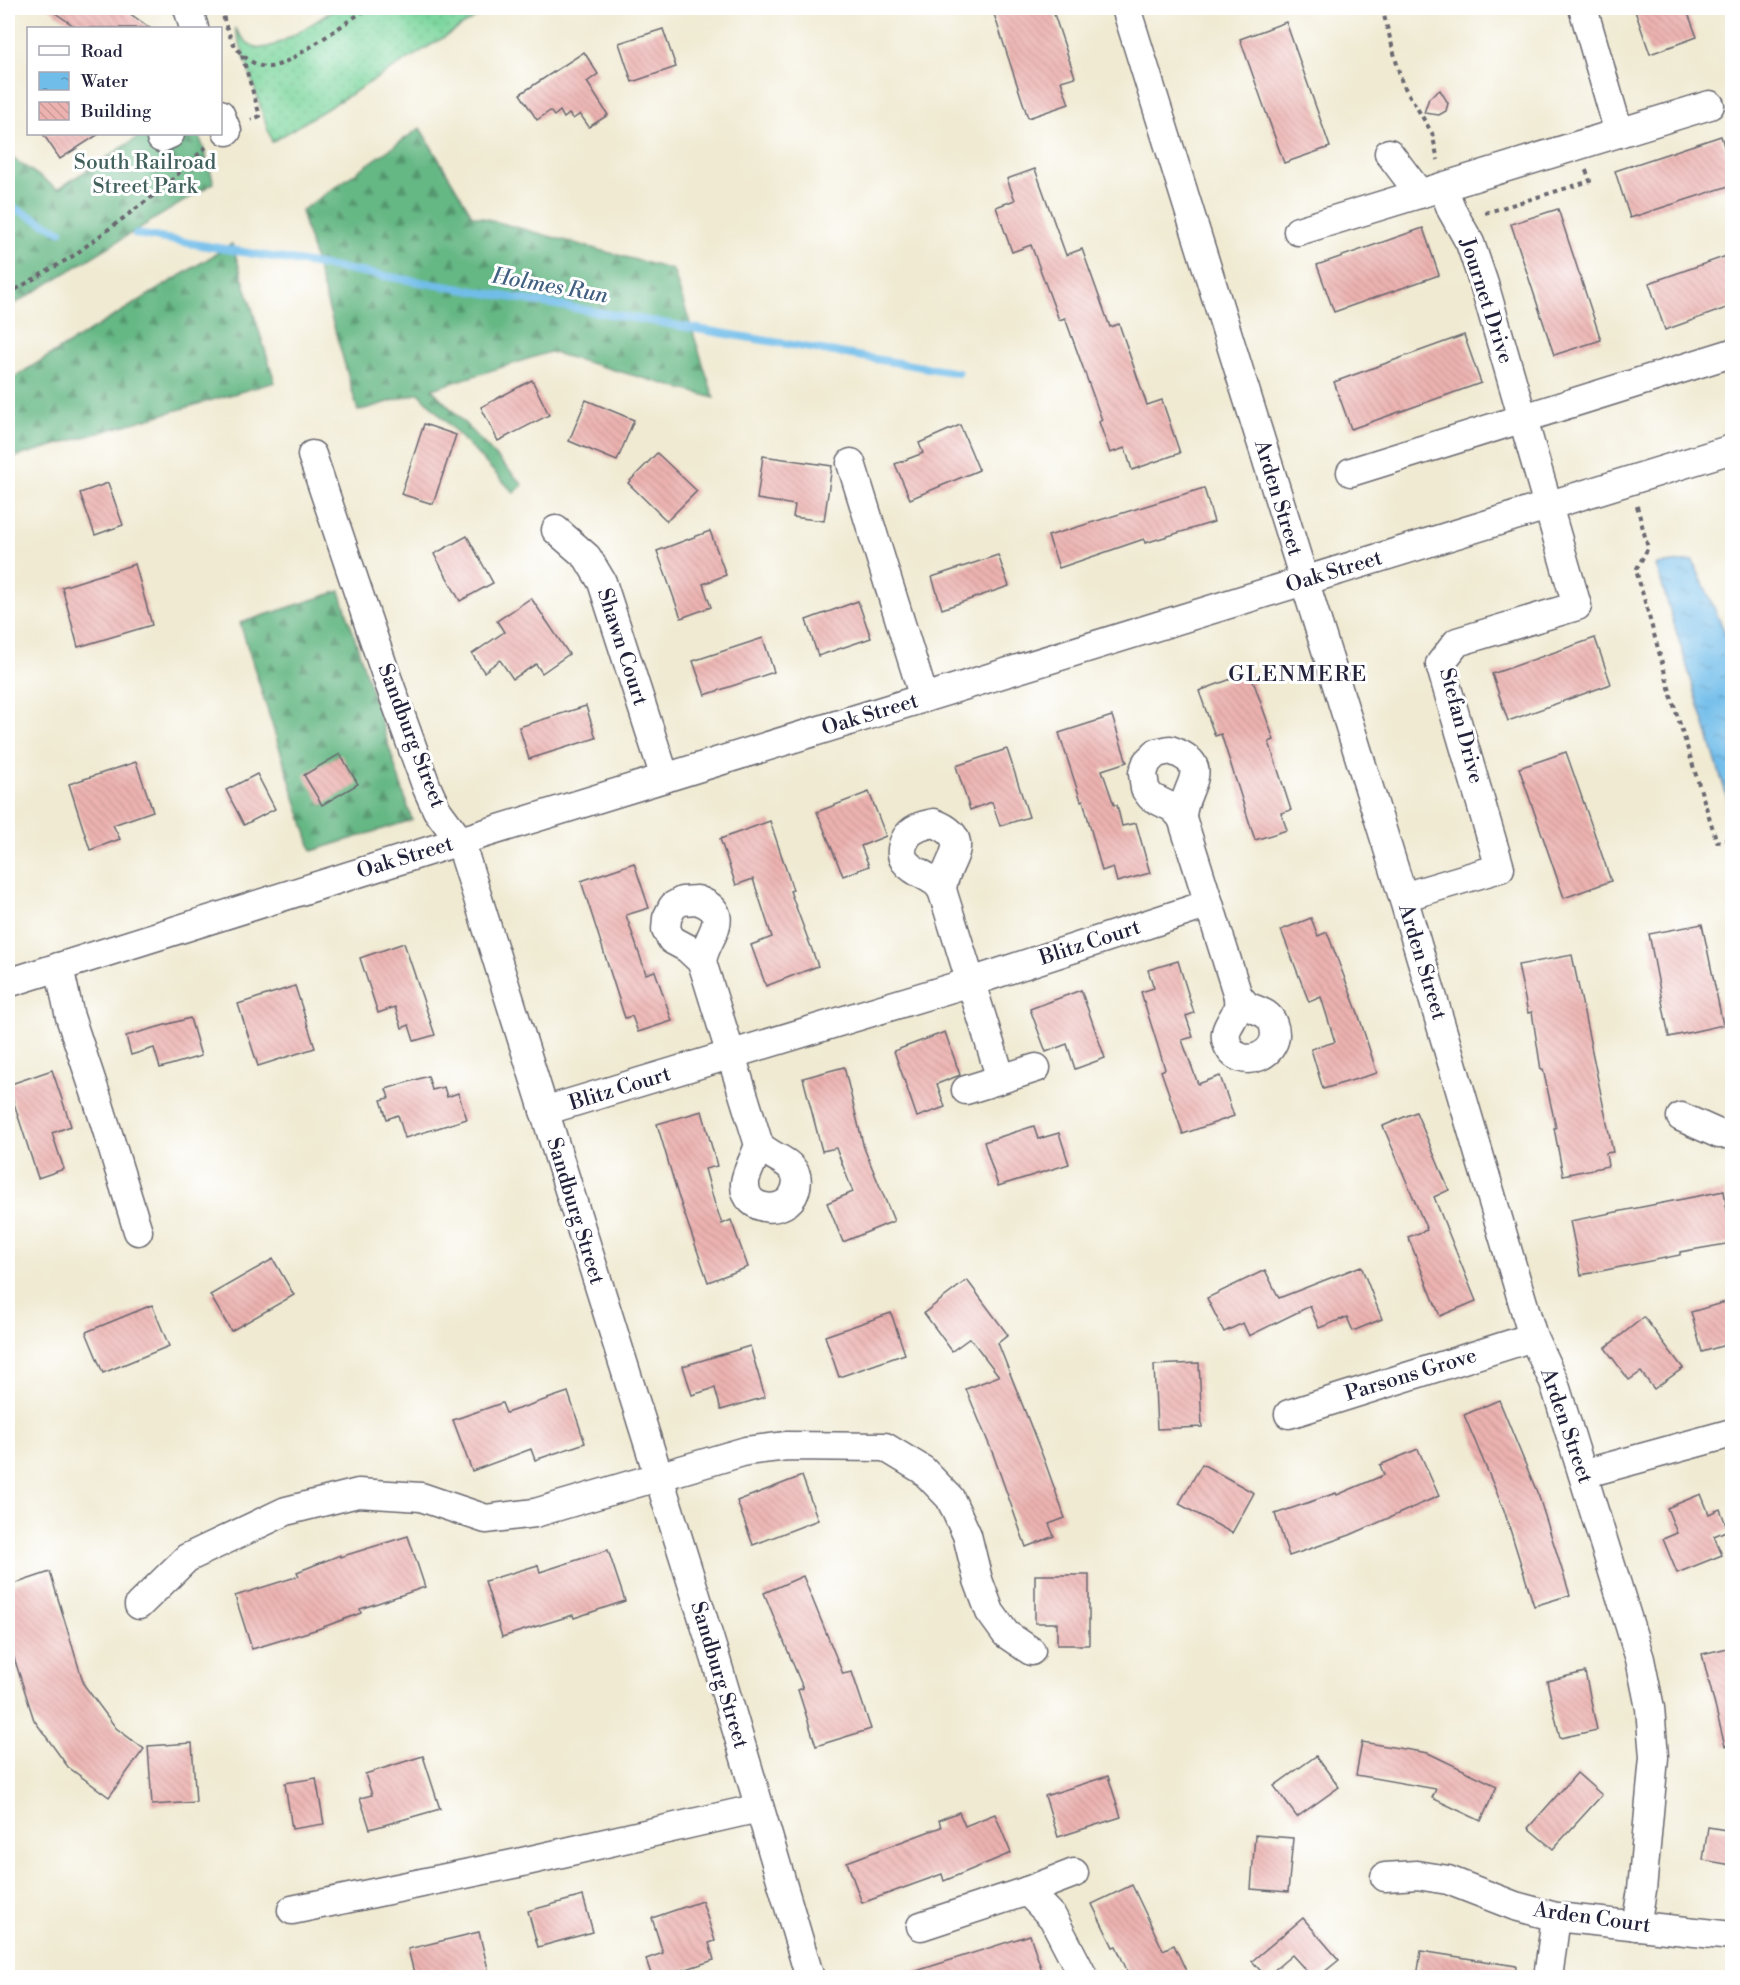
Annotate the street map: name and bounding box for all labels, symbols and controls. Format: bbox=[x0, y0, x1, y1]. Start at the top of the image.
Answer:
legend bbox=[27, 27, 222, 135]
text: Road bbox=[81, 40, 124, 63]
text: Water bbox=[80, 70, 129, 93]
text: Building bbox=[80, 100, 152, 123]
park label: South Railroad Street Park bbox=[74, 150, 216, 200]
street label: Journet Drive bbox=[1453, 234, 1519, 367]
water label: Holmes Run bbox=[489, 262, 611, 310]
street label: Arden Street bbox=[1248, 436, 1308, 560]
street label: Oak Street bbox=[1283, 545, 1386, 599]
street label: Shawn Court bbox=[591, 585, 653, 709]
street label: Sandburg Street bbox=[372, 660, 451, 812]
district label: GLENMERE bbox=[1228, 661, 1368, 688]
street label: Stefan Drive bbox=[1433, 665, 1489, 787]
street label: Oak Street bbox=[819, 688, 922, 742]
street label: Oak Street bbox=[354, 831, 457, 885]
street label: Arden Street bbox=[1392, 900, 1452, 1024]
street label: Blitz Court bbox=[1035, 914, 1144, 972]
street label: Blitz Court bbox=[565, 1061, 674, 1117]
street label: Sandburg Street bbox=[540, 1134, 610, 1288]
street label: Parsons Grove bbox=[1342, 1343, 1480, 1407]
street label: Arden Street bbox=[1534, 1364, 1598, 1487]
street label: Sandburg Street bbox=[684, 1598, 754, 1752]
street label: Arden Court bbox=[1531, 1897, 1653, 1939]

